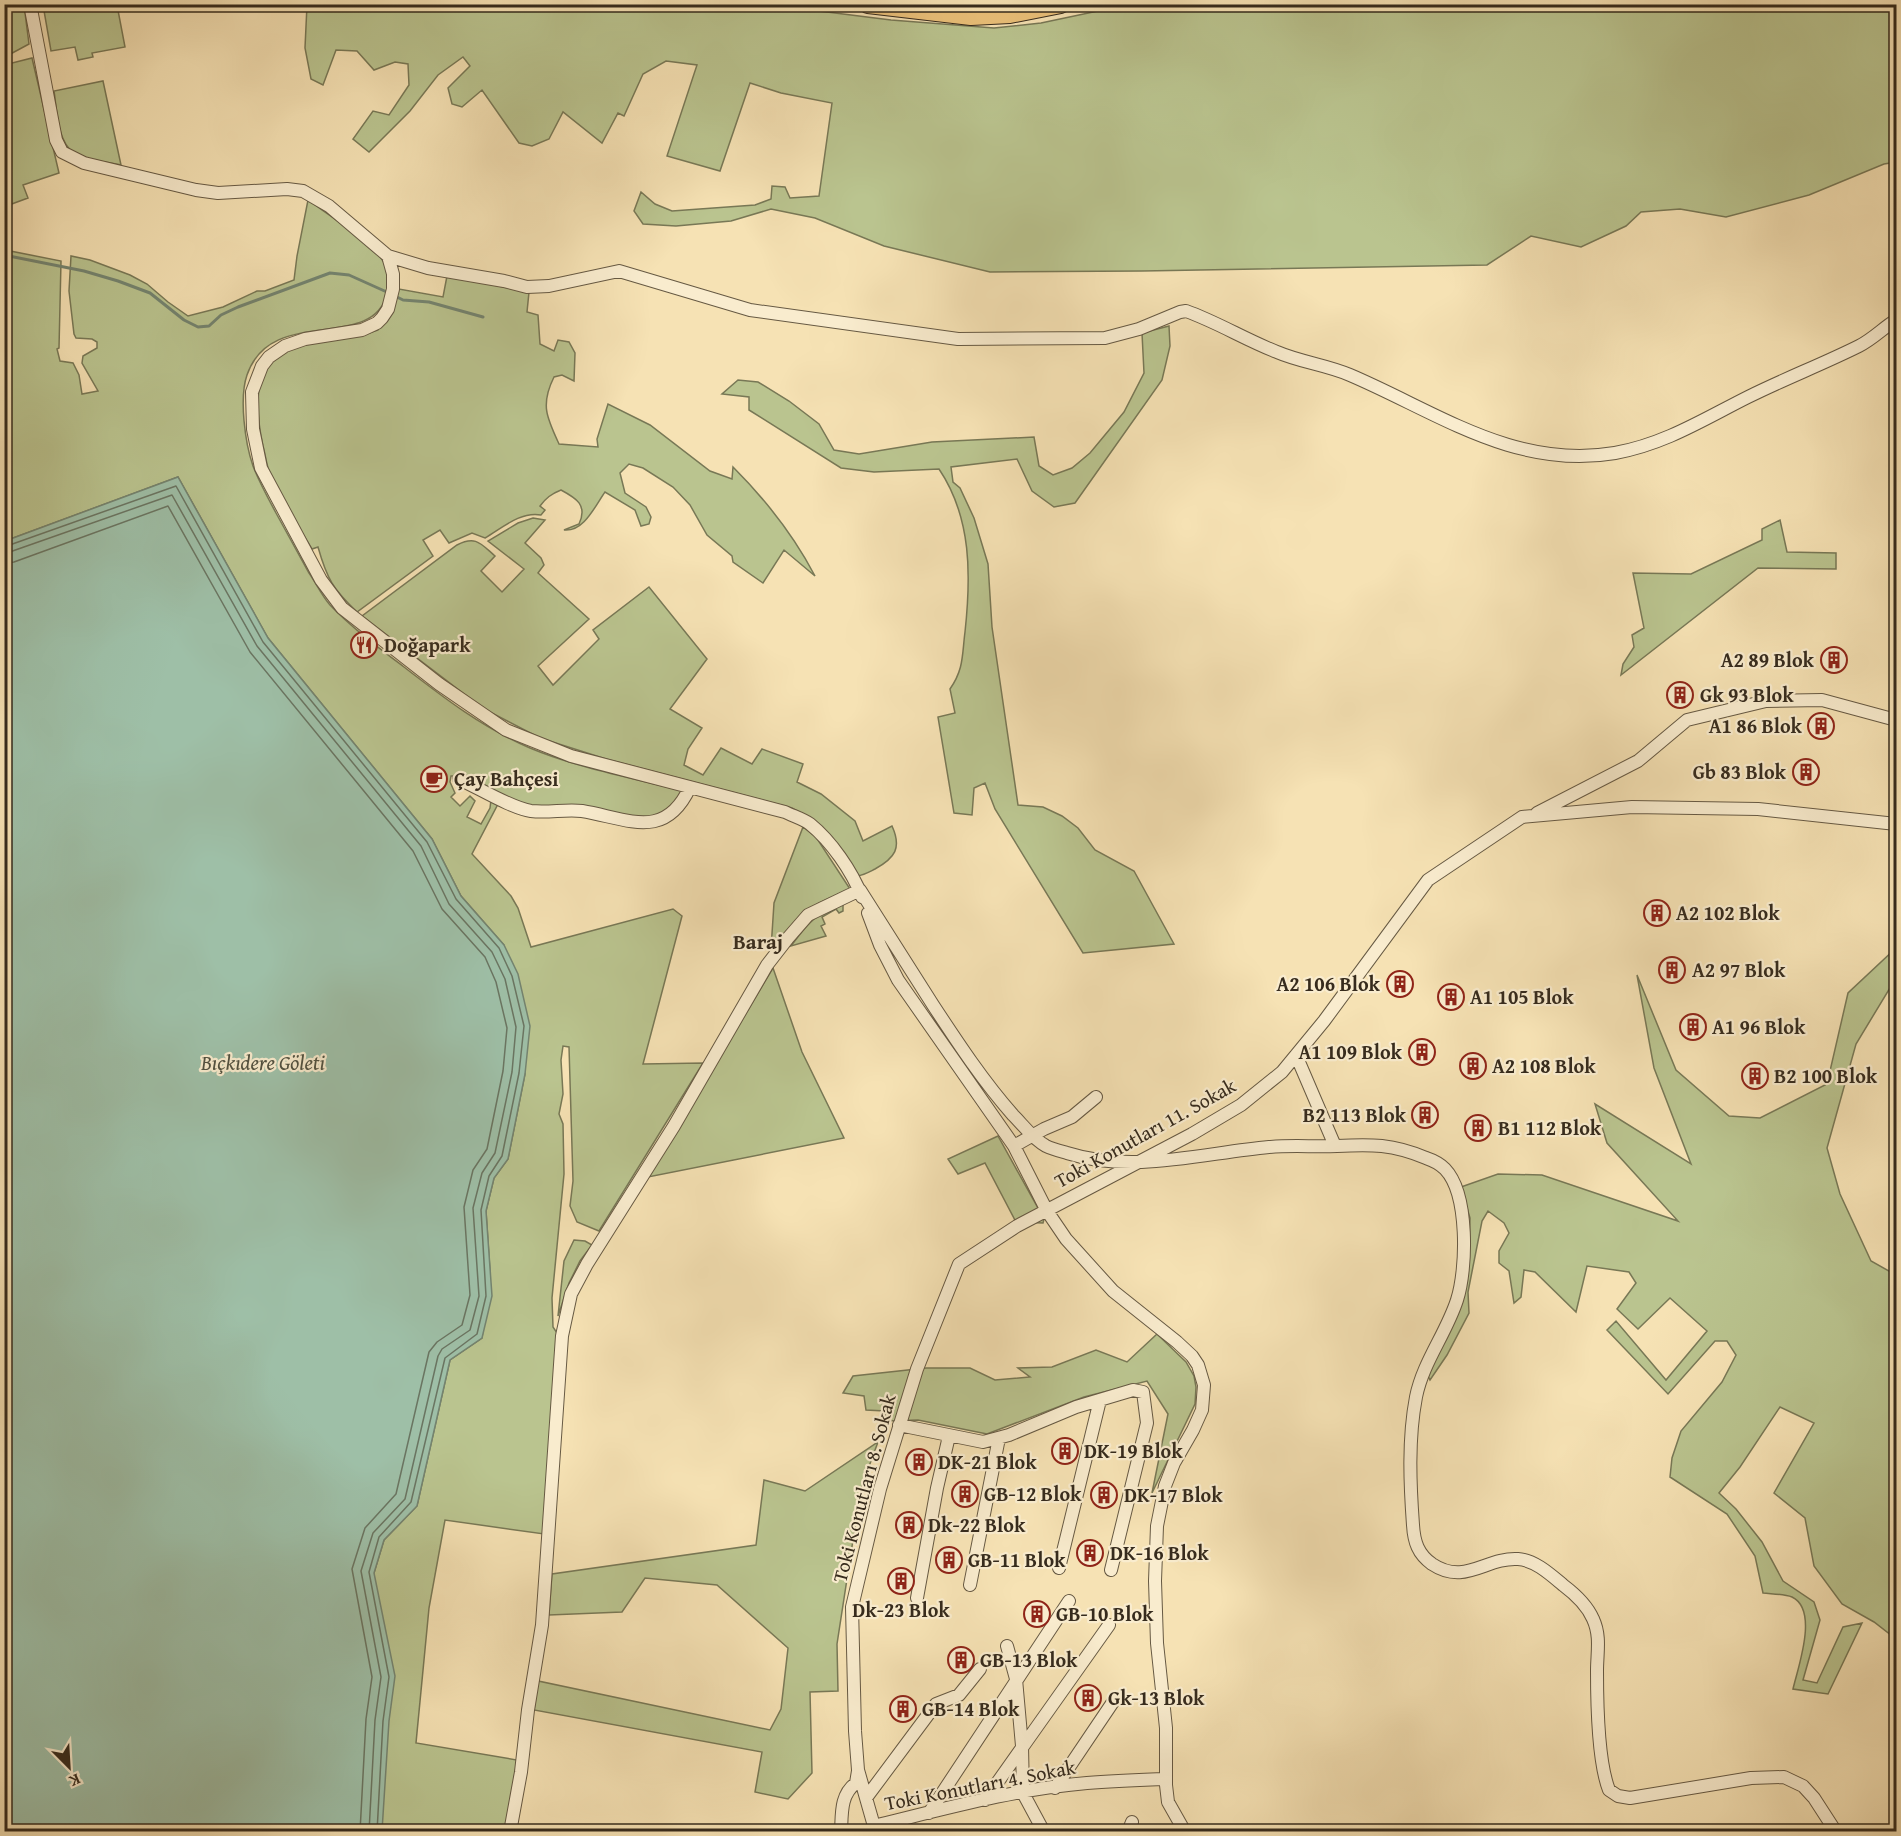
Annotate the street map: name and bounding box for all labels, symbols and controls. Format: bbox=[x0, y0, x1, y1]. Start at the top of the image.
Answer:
restaurant icon: Doğapark bbox=[349, 630, 379, 660]
place label: Doğapark bbox=[384, 630, 471, 659]
place label: A2 89 Blok bbox=[1721, 645, 1815, 674]
building icon: A2 89 Blok bbox=[1819, 645, 1849, 675]
building icon: Gk 93 Blok bbox=[1665, 680, 1695, 710]
place label: Gk 93 Blok bbox=[1700, 680, 1794, 709]
place label: A1 86 Blok bbox=[1709, 711, 1803, 740]
building icon: A1 86 Blok bbox=[1806, 711, 1836, 741]
place label: Gb 83 Blok bbox=[1693, 757, 1787, 786]
building icon: Gb 83 Blok bbox=[1791, 757, 1821, 787]
cafe icon: Çay Bahçesi bbox=[419, 764, 449, 794]
place label: Çay Bahçesi bbox=[454, 764, 559, 793]
building icon: A2 102 Blok bbox=[1642, 898, 1672, 928]
place label: A2 102 Blok bbox=[1676, 898, 1780, 927]
district label: Baraj bbox=[733, 926, 783, 957]
building icon: A2 97 Blok bbox=[1657, 955, 1687, 985]
place label: A2 97 Blok bbox=[1692, 955, 1786, 984]
place label: A2 106 Blok bbox=[1276, 969, 1381, 998]
building icon: A2 106 Blok bbox=[1385, 969, 1415, 999]
building icon: A1 105 Blok bbox=[1436, 982, 1466, 1012]
place label: A1 105 Blok bbox=[1470, 982, 1574, 1011]
building icon: A1 96 Blok bbox=[1678, 1012, 1708, 1042]
place label: A1 96 Blok bbox=[1712, 1012, 1806, 1041]
place label: A1 109 Blok bbox=[1298, 1037, 1403, 1066]
building icon: A1 109 Blok bbox=[1407, 1037, 1437, 1067]
water label: Bıçkıdere Göleti bbox=[200, 1047, 326, 1078]
building icon: A2 108 Blok bbox=[1458, 1051, 1488, 1081]
place label: A2 108 Blok bbox=[1492, 1051, 1596, 1080]
building icon: B2 100 Blok bbox=[1740, 1061, 1770, 1091]
place label: B2 100 Blok bbox=[1774, 1061, 1878, 1090]
street label: Toki Konutları 11. Sokak bbox=[1049, 1070, 1242, 1195]
place label: B2 113 Blok bbox=[1303, 1100, 1407, 1129]
building icon: B2 113 Blok bbox=[1410, 1100, 1440, 1130]
building icon: B1 112 Blok bbox=[1463, 1113, 1493, 1143]
place label: B1 112 Blok bbox=[1498, 1113, 1602, 1142]
street label: Toki Konutları 8. Sokak bbox=[824, 1390, 903, 1585]
building icon: DK-19 Blok bbox=[1050, 1436, 1080, 1466]
place label: DK-19 Blok bbox=[1084, 1436, 1183, 1465]
building icon: DK-21 Blok bbox=[904, 1447, 934, 1477]
place label: DK-21 Blok bbox=[938, 1447, 1037, 1476]
building icon: GB-12 Blok bbox=[950, 1479, 980, 1509]
place label: GB-12 Blok bbox=[984, 1479, 1082, 1508]
building icon: DK-17 Blok bbox=[1089, 1480, 1119, 1510]
place label: DK-17 Blok bbox=[1124, 1480, 1223, 1509]
building icon: Dk-22 Blok bbox=[894, 1510, 924, 1540]
place label: Dk-22 Blok bbox=[928, 1510, 1026, 1539]
building icon: DK-16 Blok bbox=[1075, 1538, 1105, 1568]
place label: DK-16 Blok bbox=[1110, 1538, 1209, 1567]
building icon: GB-11 Blok bbox=[934, 1545, 964, 1575]
place label: GB-11 Blok bbox=[968, 1545, 1066, 1574]
building icon: Dk-23 Blok bbox=[886, 1566, 916, 1596]
place label: Dk-23 Blok bbox=[852, 1595, 950, 1624]
building icon: GB-10 Blok bbox=[1022, 1599, 1052, 1629]
place label: GB-10 Blok bbox=[1056, 1599, 1154, 1628]
building icon: GB-13 Blok bbox=[946, 1645, 976, 1675]
place label: GB-13 Blok bbox=[980, 1645, 1078, 1674]
building icon: Gk-13 Blok bbox=[1073, 1683, 1103, 1713]
place label: Gk-13 Blok bbox=[1108, 1683, 1205, 1712]
building icon: GB-14 Blok bbox=[888, 1694, 918, 1724]
place label: GB-14 Blok bbox=[922, 1694, 1020, 1723]
north arrow bbox=[39, 1737, 99, 1797]
street label: Toki Konutları 4. Sokak bbox=[882, 1752, 1079, 1817]
text: K bbox=[65, 1768, 85, 1794]

